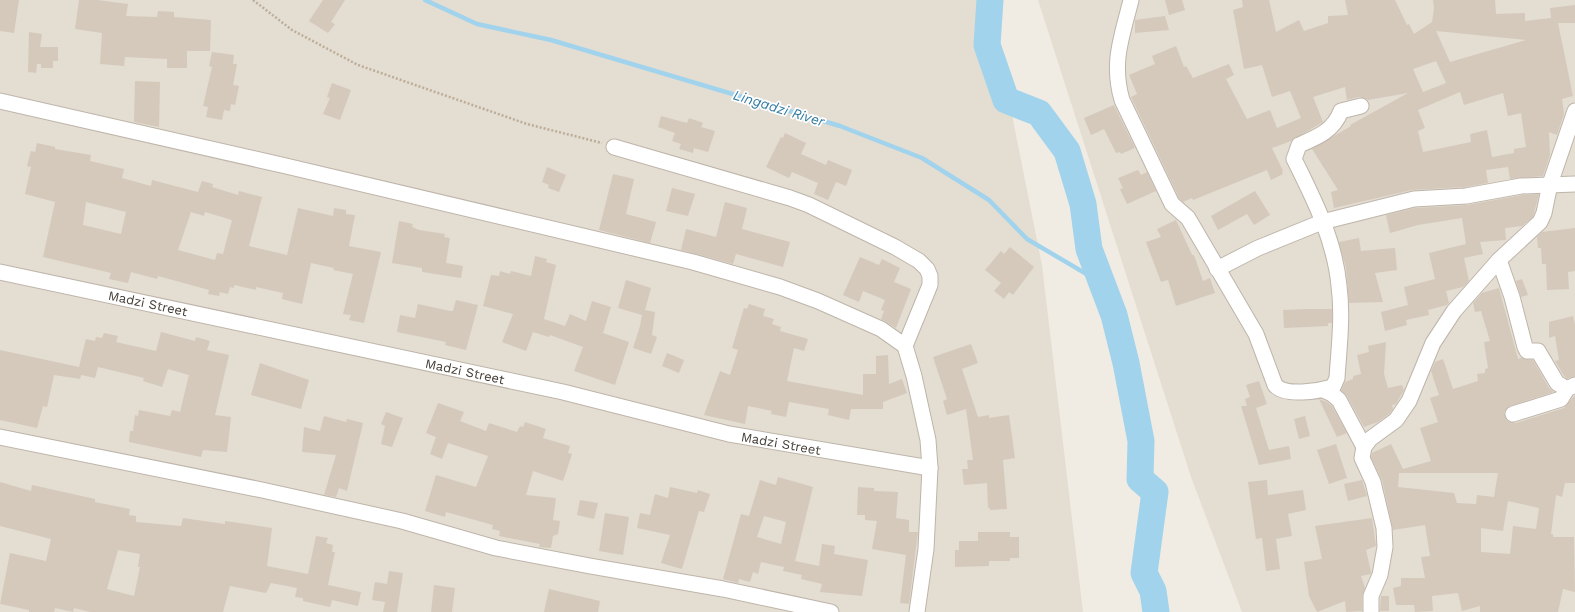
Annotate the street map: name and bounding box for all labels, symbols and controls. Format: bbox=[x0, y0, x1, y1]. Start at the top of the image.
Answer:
water label: Lingadzi River bbox=[731, 87, 827, 130]
street label: Madzi Street bbox=[107, 288, 189, 319]
street label: Madzi Street bbox=[424, 356, 506, 387]
street label: Madzi Street bbox=[740, 429, 822, 458]

